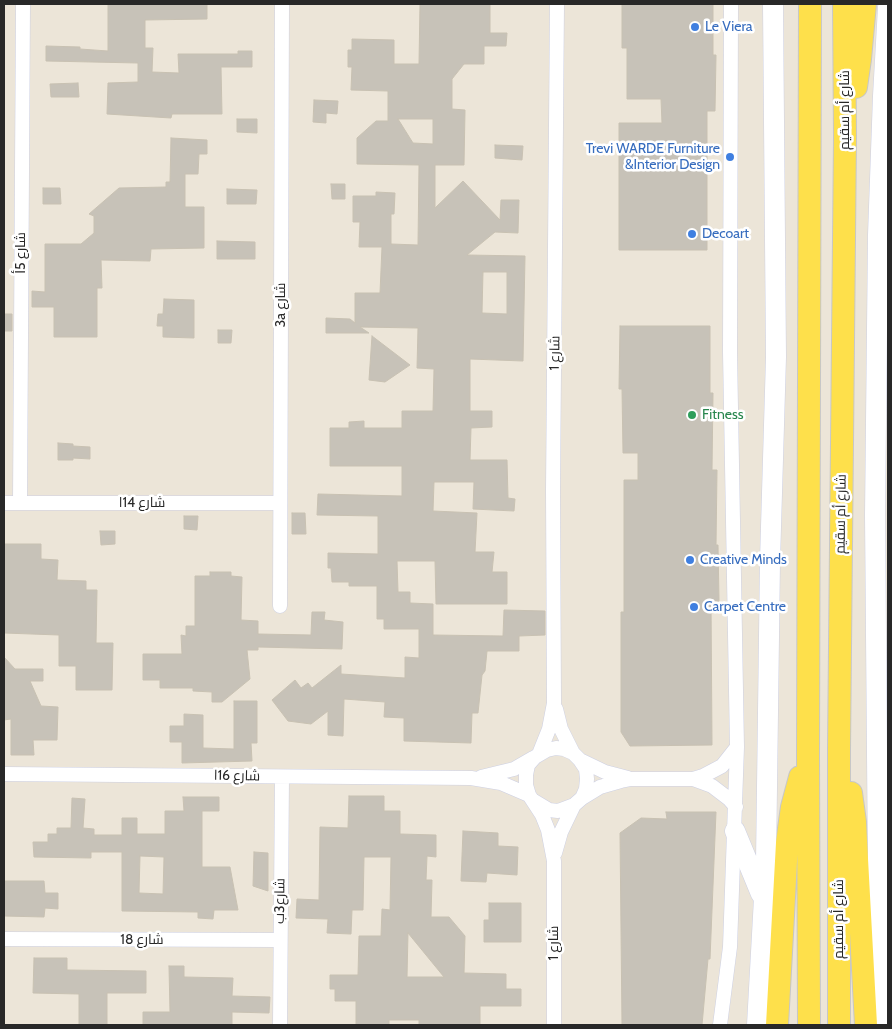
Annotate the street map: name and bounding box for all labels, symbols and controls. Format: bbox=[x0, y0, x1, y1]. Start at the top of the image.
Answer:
place label: Le Viera bbox=[705, 19, 753, 35]
marker: Le Viera bbox=[689, 21, 701, 33]
street label: شارع أم سقيم bbox=[837, 70, 853, 150]
place label: Trevi WARDE Furniture &Interior Design bbox=[586, 141, 720, 174]
marker: Trevi WARDE Furniture &Interior Design bbox=[724, 151, 736, 163]
place label: Decoart bbox=[702, 226, 749, 242]
marker: Decoart bbox=[686, 228, 698, 240]
street label: شارع 5أ bbox=[13, 232, 29, 274]
street label: 3a شارع bbox=[273, 283, 289, 327]
street label: شارع 1 bbox=[546, 335, 564, 371]
place label: Fitness bbox=[702, 407, 743, 423]
marker: Fitness bbox=[686, 409, 698, 421]
street label: شارع أم سقيم bbox=[832, 474, 850, 554]
street label: شارع 14ا bbox=[119, 495, 165, 511]
place label: Creative Minds bbox=[700, 552, 787, 568]
marker: Creative Minds bbox=[684, 554, 696, 566]
place label: Carpet Centre bbox=[704, 599, 786, 615]
marker: Carpet Centre bbox=[688, 601, 700, 613]
street label: شارع 16ا bbox=[214, 767, 260, 785]
street label: شارع3ب bbox=[271, 878, 289, 924]
street label: شارع أم سقيم bbox=[831, 879, 847, 959]
street label: شارع 1 bbox=[546, 926, 562, 960]
street label: شارع 18 bbox=[120, 932, 164, 948]

